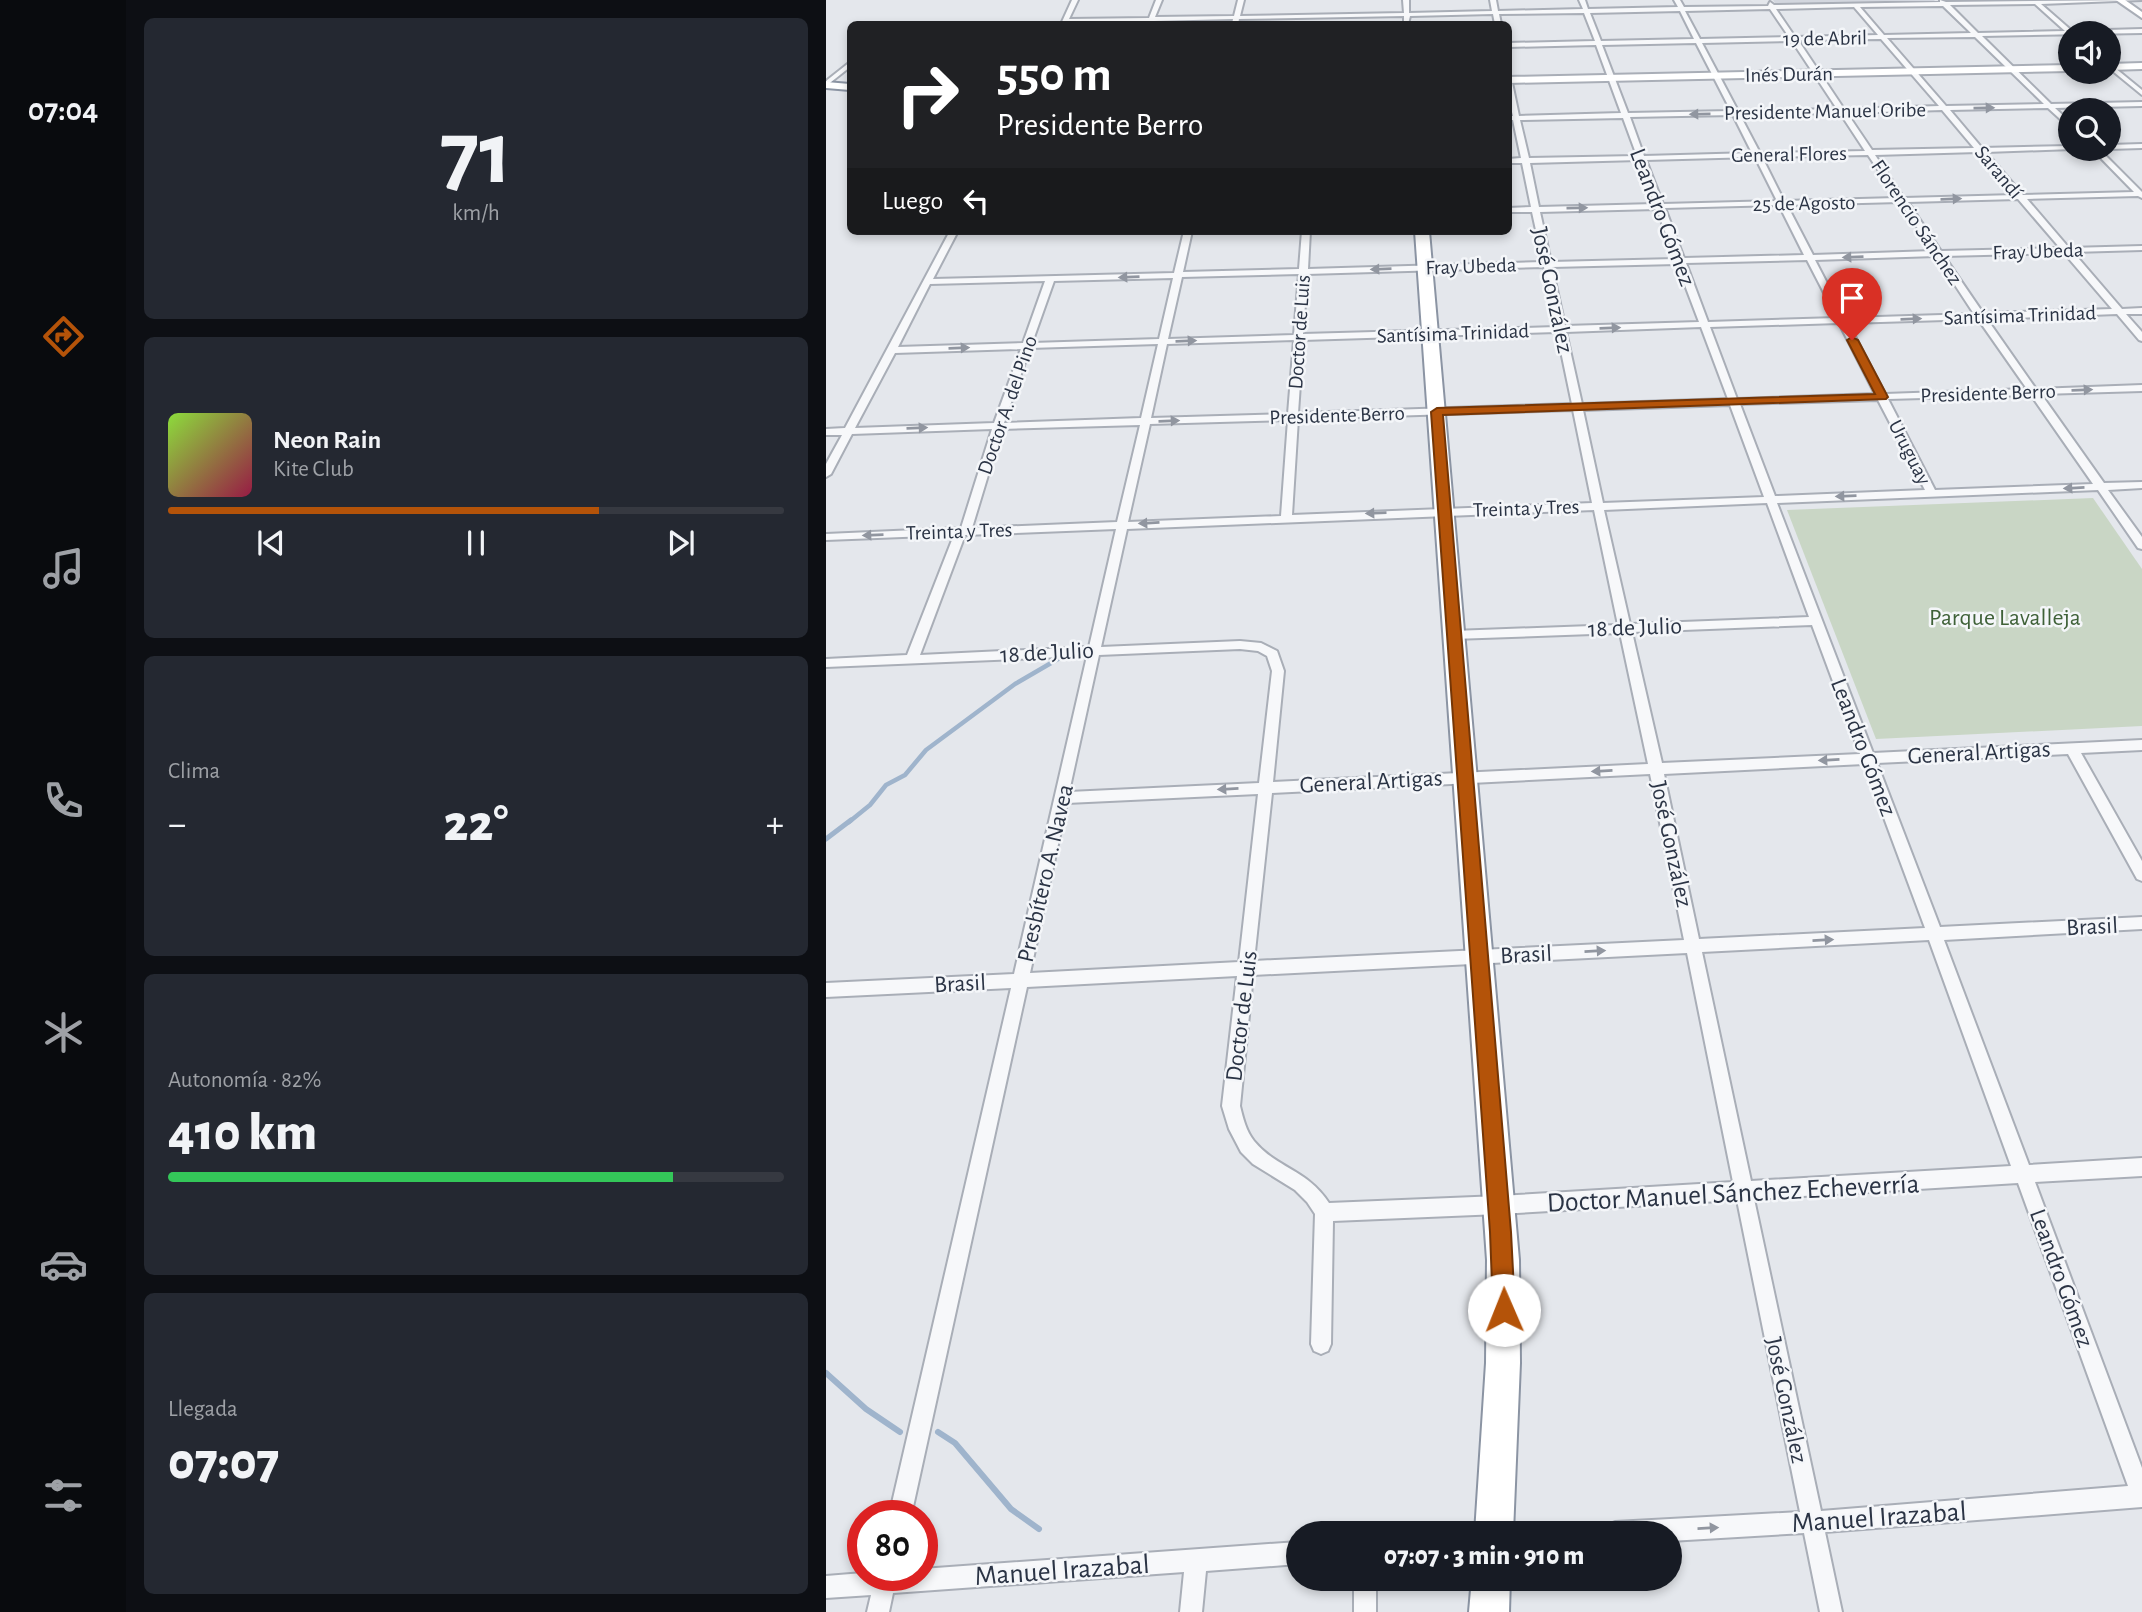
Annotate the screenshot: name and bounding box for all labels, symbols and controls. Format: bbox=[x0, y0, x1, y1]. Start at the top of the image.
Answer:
map controls bbox=[2058, 21, 2121, 161]
button: sound bbox=[2058, 21, 2121, 84]
street label: 19 de Abril bbox=[1783, 27, 1867, 50]
icon: right bbox=[882, 49, 973, 140]
text: 550 m bbox=[997, 51, 1112, 100]
street label: Inés Durán bbox=[1745, 63, 1833, 86]
text: 07:04 bbox=[28, 94, 98, 126]
button: search bbox=[2058, 98, 2121, 161]
street label: Presidente Manuel Oribe bbox=[1724, 99, 1926, 124]
one-way arrow bbox=[1973, 102, 1995, 114]
one-way arrow bbox=[1689, 108, 1711, 120]
text: 71 bbox=[440, 109, 512, 200]
text: Presidente Berro bbox=[997, 109, 1203, 141]
street label: Sarandí bbox=[1971, 142, 2027, 203]
street label: General Flores bbox=[1731, 143, 1847, 166]
street label: Leandro Gómez bbox=[1625, 145, 1699, 290]
street label: Florencio Sánchez bbox=[1867, 156, 1966, 289]
icon: left bbox=[957, 182, 995, 220]
text: Luego bbox=[882, 188, 943, 214]
street label: 25 de Agosto bbox=[1752, 192, 1856, 215]
one-way arrow bbox=[1940, 193, 1962, 205]
text: km/h bbox=[452, 202, 500, 225]
one-way arrow bbox=[1566, 203, 1588, 214]
street label: José González bbox=[1527, 225, 1577, 356]
street label: Fray Ubeda bbox=[1992, 239, 2084, 264]
one-way arrow bbox=[1842, 251, 1864, 262]
street label: Fray Ubeda bbox=[1425, 254, 1517, 279]
one-way arrow bbox=[1370, 263, 1392, 275]
pin bbox=[1822, 268, 1882, 340]
one-way arrow bbox=[1118, 271, 1140, 282]
street label: Doctor de Luis bbox=[1285, 274, 1314, 390]
icon: arrive bbox=[1833, 279, 1871, 317]
street label: Santísima Trinidad bbox=[1943, 302, 2097, 329]
icon: directions bbox=[39, 312, 88, 361]
one-way arrow bbox=[1900, 313, 1922, 324]
street label: Santísima Trinidad bbox=[1376, 320, 1530, 347]
one-way arrow bbox=[1599, 322, 1621, 333]
street label: Doctor A. del Pino bbox=[974, 333, 1041, 477]
one-way arrow bbox=[1176, 335, 1198, 346]
one-way arrow bbox=[948, 342, 970, 353]
street label: Presidente Berro bbox=[1920, 381, 2056, 406]
one-way arrow bbox=[2071, 384, 2093, 395]
street label: Presidente Berro bbox=[1269, 403, 1405, 428]
one-way arrow bbox=[1158, 415, 1180, 426]
street label: Uruguay bbox=[1884, 416, 1935, 488]
one-way arrow bbox=[906, 423, 928, 434]
text: Neon Rain bbox=[273, 427, 381, 453]
text: Kite Club bbox=[273, 458, 354, 481]
one-way arrow bbox=[2063, 482, 2085, 493]
one-way arrow bbox=[1835, 491, 1857, 502]
street label: Treinta y Tres bbox=[1472, 496, 1580, 521]
one-way arrow bbox=[1365, 508, 1387, 519]
one-way arrow bbox=[1138, 518, 1160, 529]
street label: Treinta y Tres bbox=[905, 519, 1013, 544]
icon: previous bbox=[252, 524, 290, 562]
icon: pause bbox=[457, 524, 495, 562]
icon: next bbox=[662, 524, 700, 562]
one-way arrow bbox=[861, 529, 883, 541]
icon: music bbox=[39, 544, 88, 593]
park label: Parque Lavalleja bbox=[1929, 606, 2081, 630]
street label: 18 de Julio bbox=[1588, 614, 1682, 642]
street label: 18 de Julio bbox=[999, 639, 1095, 667]
street label: Leandro Gómez bbox=[1826, 675, 1900, 820]
street label: General Artigas bbox=[1907, 737, 2051, 769]
one-way arrow bbox=[1818, 755, 1840, 766]
text: Clima bbox=[168, 760, 220, 783]
one-way arrow bbox=[1591, 765, 1613, 776]
street label: General Artigas bbox=[1299, 766, 1443, 798]
icon: phone bbox=[39, 776, 88, 825]
street label: José González bbox=[1646, 779, 1696, 910]
street label: Presbítero A. Navea bbox=[1014, 782, 1078, 965]
one-way arrow bbox=[1217, 783, 1239, 794]
text: 22° bbox=[443, 798, 509, 850]
text: − bbox=[168, 806, 186, 844]
text: + bbox=[766, 806, 784, 844]
street label: Brasil bbox=[2066, 914, 2119, 940]
one-way arrow bbox=[1812, 934, 1834, 945]
street label: Brasil bbox=[1500, 942, 1553, 968]
one-way arrow bbox=[1585, 945, 1607, 956]
street label: Doctor de Luis bbox=[1222, 949, 1262, 1083]
street label: Brasil bbox=[934, 971, 987, 997]
icon: climate bbox=[39, 1008, 88, 1057]
text: Autonomía · 82% bbox=[168, 1069, 321, 1092]
text: 410 km bbox=[168, 1107, 317, 1159]
street label: Doctor Manuel Sánchez Echeverría bbox=[1546, 1170, 1920, 1218]
street label: Leandro Gómez bbox=[2025, 1206, 2097, 1351]
icon: car bbox=[39, 1240, 88, 1289]
position arrow bbox=[1467, 1273, 1541, 1347]
street label: José González bbox=[1761, 1335, 1811, 1466]
text: Llegada bbox=[168, 1398, 238, 1421]
text: 07:07 bbox=[168, 1436, 280, 1488]
icon: filters bbox=[39, 1471, 88, 1520]
street label: Manuel Irazabal bbox=[1791, 1498, 1968, 1538]
speed limit sign: 80 bbox=[847, 1500, 938, 1591]
one-way arrow bbox=[1697, 1522, 1719, 1533]
text: 07:07 · 3 min · 910 m bbox=[1384, 1543, 1584, 1569]
street label: Manuel Irazabal bbox=[974, 1551, 1151, 1591]

